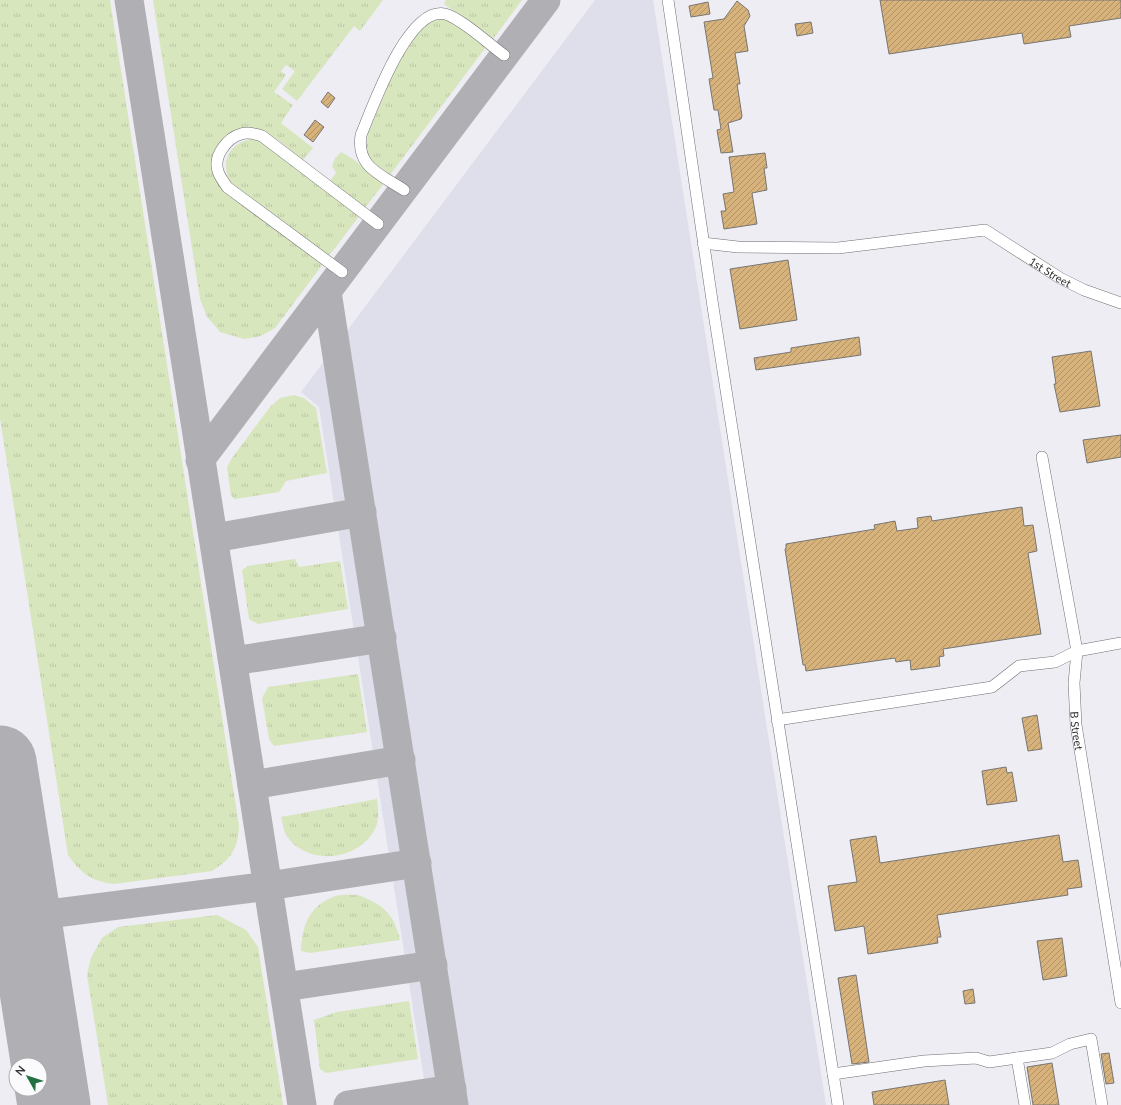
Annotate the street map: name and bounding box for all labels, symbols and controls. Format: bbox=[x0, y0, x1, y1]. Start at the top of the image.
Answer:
street label: 1st Street bbox=[1027, 254, 1074, 289]
street label: B Street bbox=[1069, 711, 1086, 751]
north arrow bbox=[8, 1057, 48, 1097]
text: N bbox=[12, 1063, 28, 1078]

